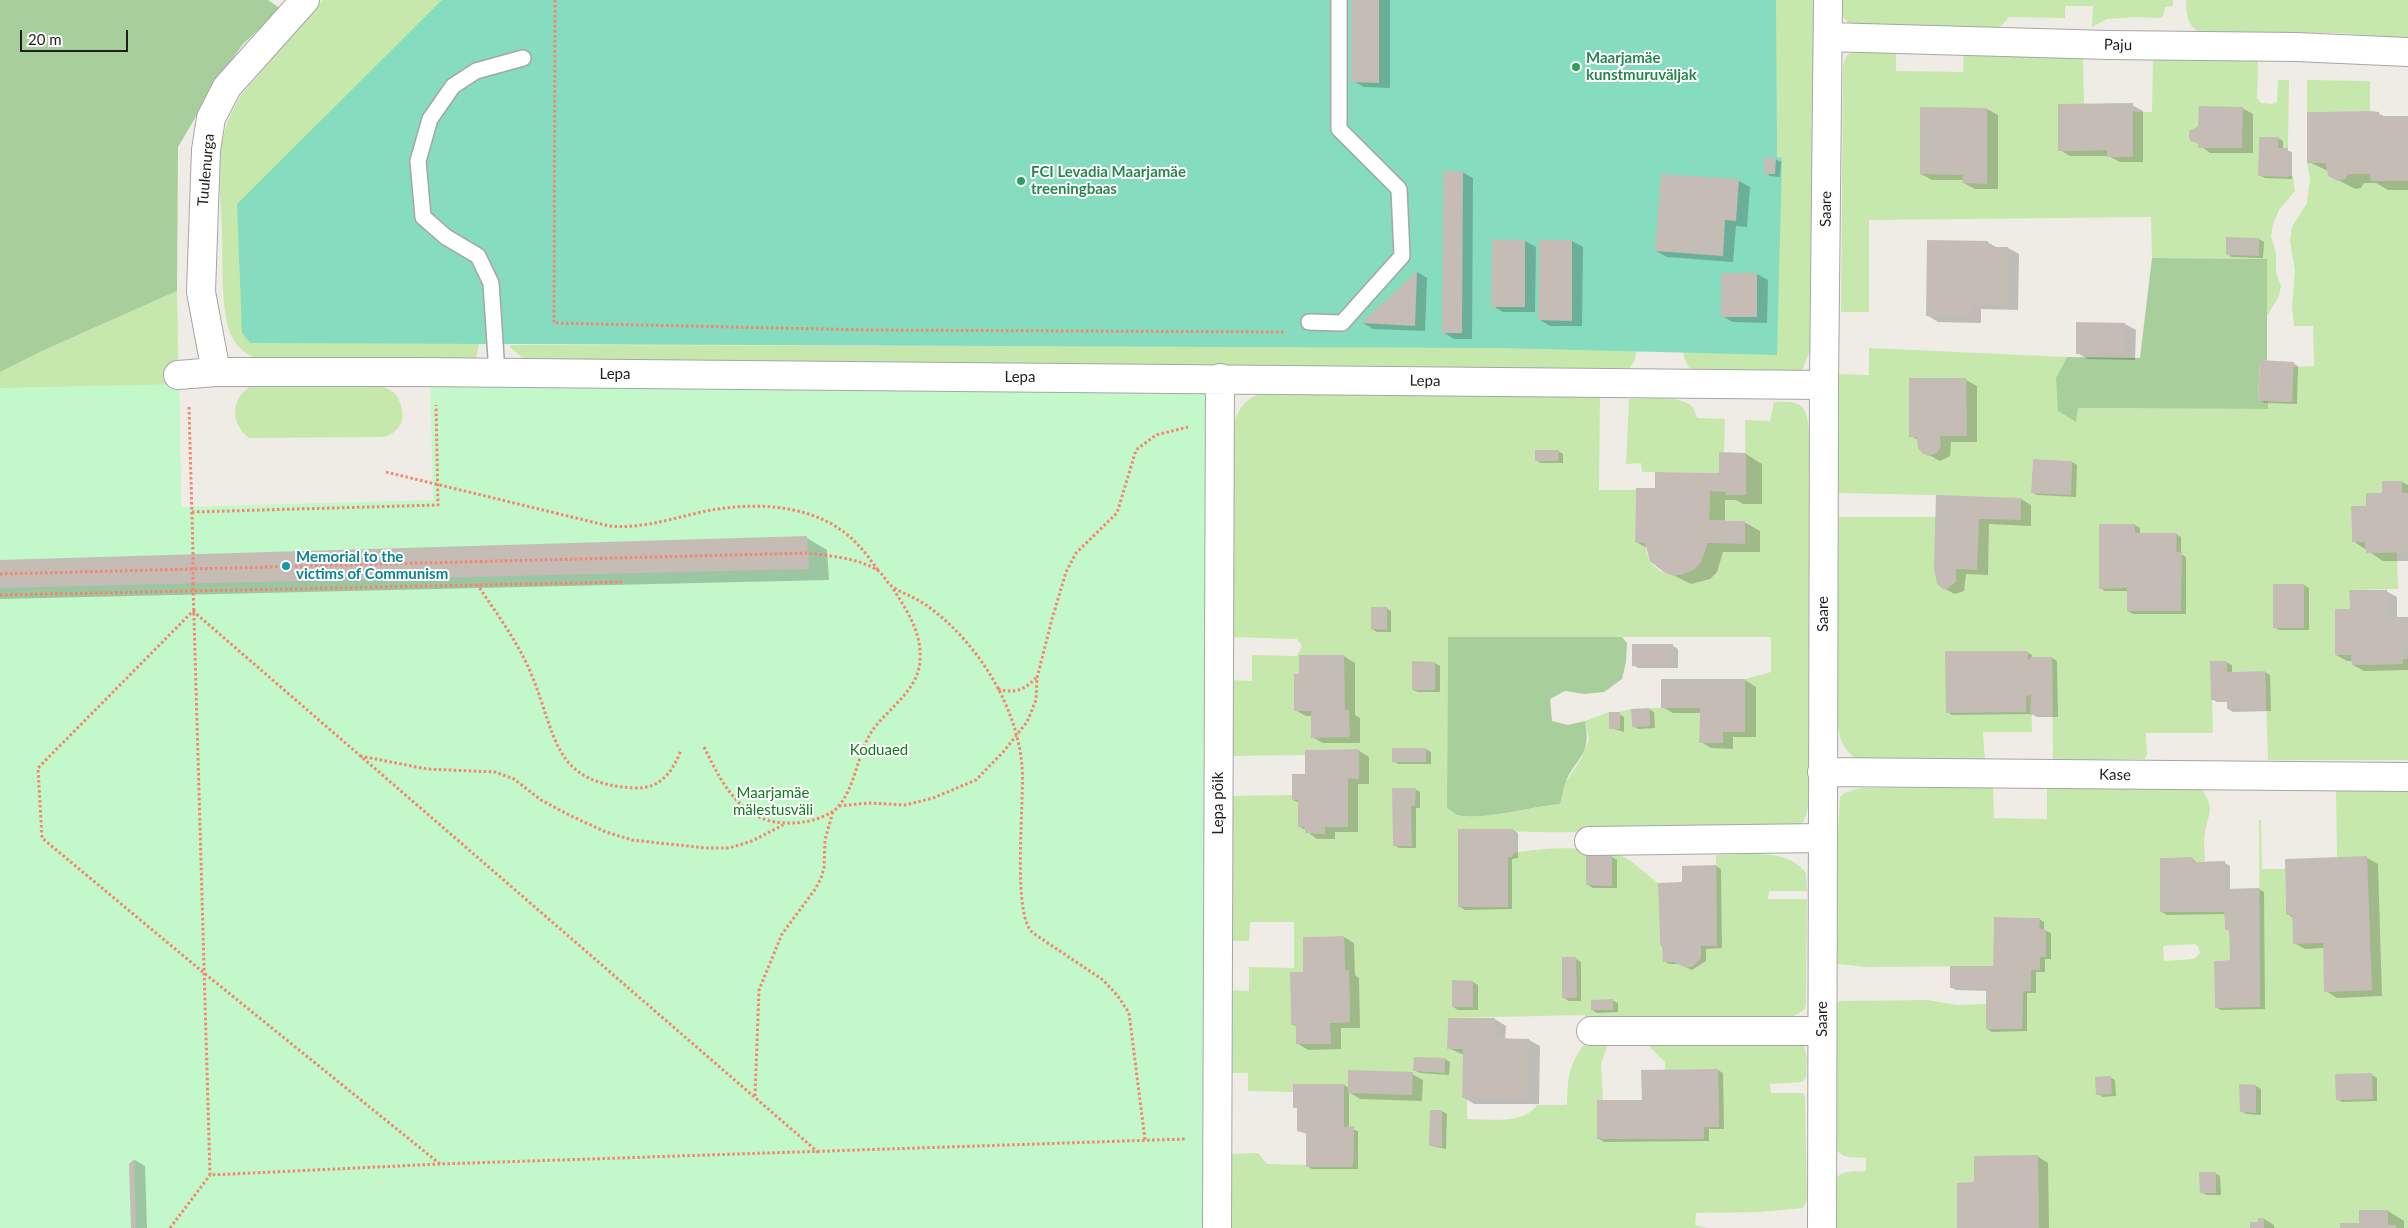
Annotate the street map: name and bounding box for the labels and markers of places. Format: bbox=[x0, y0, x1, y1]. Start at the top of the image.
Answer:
place label: Maarjamäe kunstmuruväljak bbox=[1586, 49, 1697, 84]
marker: Maarjamäe kunstmuruväljak bbox=[1570, 61, 1582, 73]
place label: FCI Levadia Maarjamäe treeningbaas bbox=[1031, 163, 1186, 198]
marker: FCI Levadia Maarjamäe treeningbaas bbox=[1015, 175, 1027, 187]
place label: Memorial to the victims of Communism bbox=[296, 548, 448, 583]
marker: Memorial to the victims of Communism bbox=[280, 560, 292, 572]

